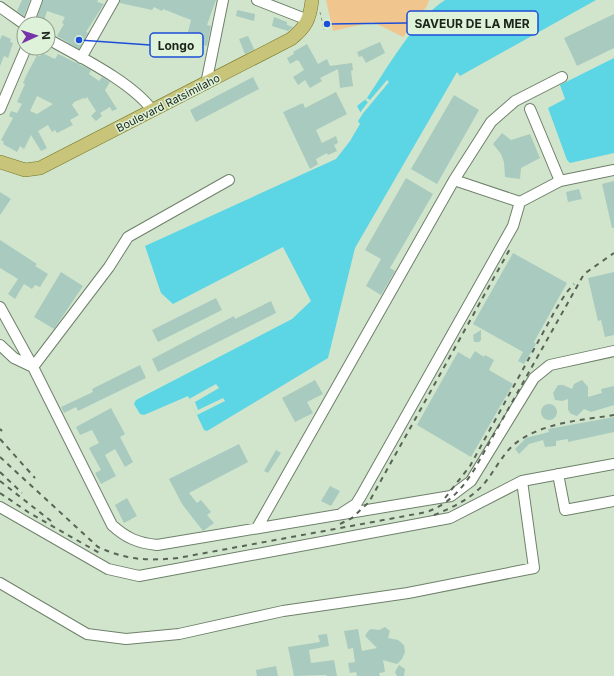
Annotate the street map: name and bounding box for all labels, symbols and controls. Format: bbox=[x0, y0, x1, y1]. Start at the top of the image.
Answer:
callout: SAVEUR DE LA MER bbox=[407, 11, 538, 35]
north arrow bbox=[16, 16, 56, 56]
text: SAVEUR DE LA MER bbox=[414, 16, 530, 31]
text: N bbox=[39, 31, 53, 40]
callout: Longo bbox=[150, 33, 203, 57]
text: Longo bbox=[158, 38, 194, 53]
street label: Boulevard Ratsimilaho bbox=[114, 71, 223, 135]

